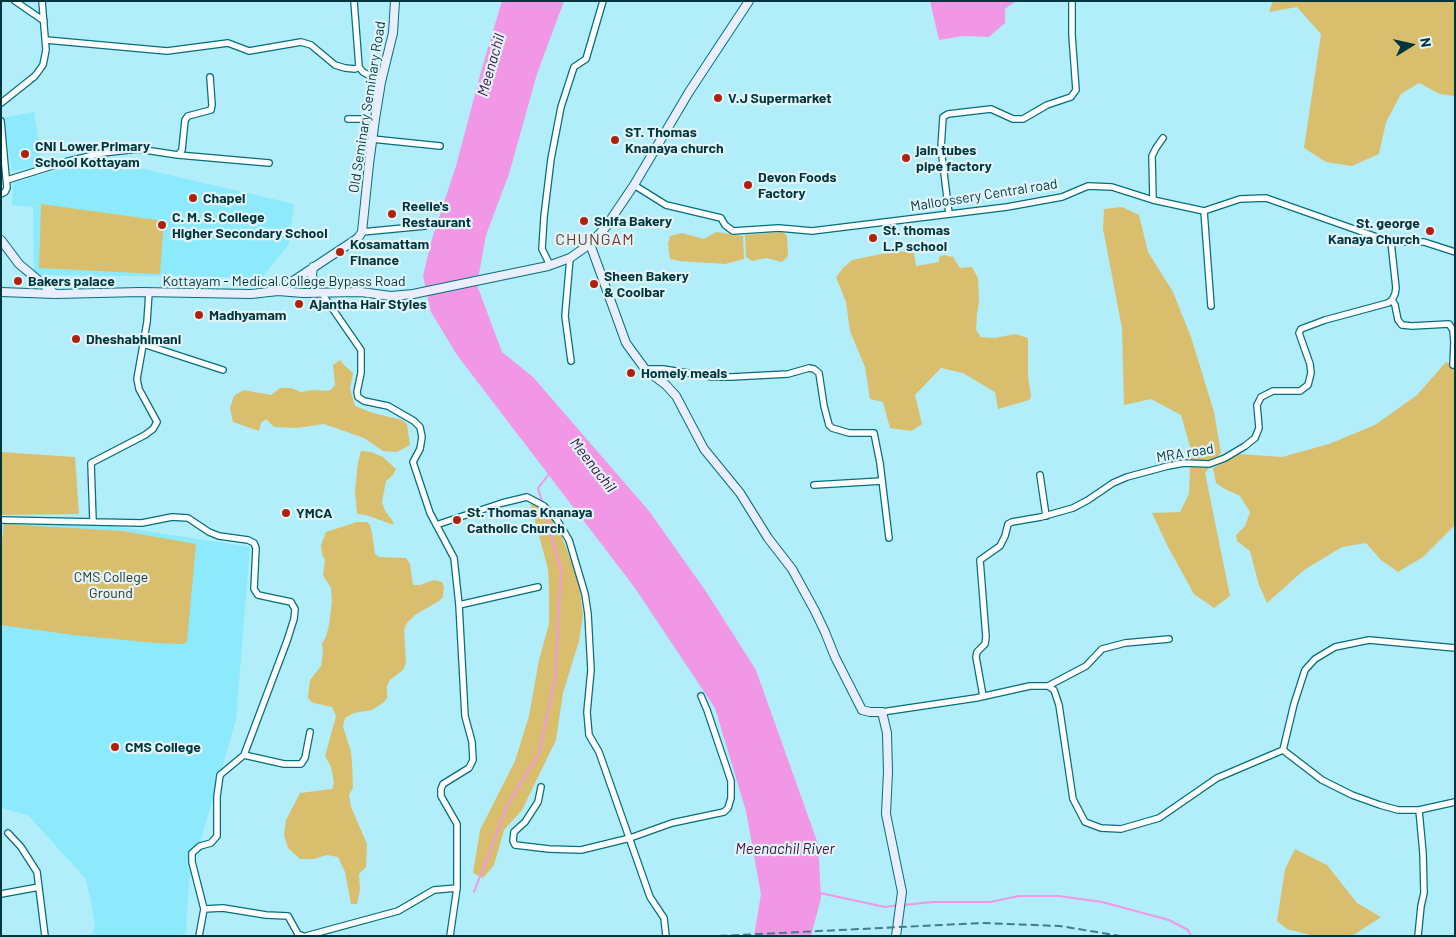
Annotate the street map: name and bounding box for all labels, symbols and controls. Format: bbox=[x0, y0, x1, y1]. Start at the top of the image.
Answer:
street label: Old Seminary Seminary Road bbox=[345, 20, 389, 194]
north arrow bbox=[1386, 20, 1436, 70]
water label: Meenachil bbox=[474, 32, 508, 98]
text: N bbox=[1417, 36, 1435, 48]
place label: V.J Supermarket bbox=[728, 90, 832, 106]
marker: V.J Supermarket bbox=[712, 92, 724, 104]
place label: ST. Thomas Knanaya church bbox=[625, 124, 724, 156]
marker: ST. Thomas Knanaya church bbox=[609, 134, 621, 146]
place label: CNI Lower Primary School Kottayam bbox=[35, 138, 150, 170]
place label: jain tubes pipe factory bbox=[916, 142, 992, 174]
marker: CNI Lower Primary School Kottayam bbox=[19, 148, 31, 160]
marker: jain tubes pipe factory bbox=[900, 152, 912, 164]
place label: Devon Foods Factory bbox=[758, 169, 837, 202]
street label: Malloossery Central road bbox=[909, 175, 1059, 215]
marker: Devon Foods Factory bbox=[742, 179, 754, 191]
place label: Chapel bbox=[203, 190, 246, 206]
marker: Chapel bbox=[187, 192, 199, 204]
place label: Reelie's Restaurant bbox=[402, 198, 471, 230]
marker: Reelie's Restaurant bbox=[386, 208, 398, 220]
place label: C. M. S. College Higher Secondary School bbox=[172, 209, 328, 242]
place label: Shifa Bakery bbox=[594, 213, 672, 229]
marker: Shifa Bakery bbox=[578, 215, 590, 227]
place label: St. george Kanaya Church bbox=[1328, 215, 1420, 248]
marker: C. M. S. College Higher Secondary School bbox=[156, 219, 168, 231]
place label: St. thomas L.P school bbox=[883, 222, 950, 254]
marker: St. george Kanaya Church bbox=[1424, 225, 1436, 237]
district label: CHUNGAM bbox=[554, 230, 636, 250]
marker: St. thomas L.P school bbox=[867, 232, 879, 244]
place label: Kosamattam Finance bbox=[350, 236, 429, 268]
marker: Kosamattam Finance bbox=[334, 246, 346, 258]
place label: Sheen Bakery & Coolbar bbox=[604, 268, 689, 300]
place label: Bakers palace bbox=[28, 273, 115, 289]
street label: Kottayam - Medical College Bypass Road bbox=[162, 273, 406, 289]
marker: Bakers palace bbox=[12, 275, 24, 287]
marker: Sheen Bakery & Coolbar bbox=[588, 278, 600, 290]
place label: Ajantha Hair Styles bbox=[309, 296, 427, 312]
marker: Ajantha Hair Styles bbox=[293, 298, 305, 310]
place label: Madhyamam bbox=[209, 307, 287, 323]
marker: Madhyamam bbox=[193, 309, 205, 321]
place label: Dheshabhimani bbox=[86, 331, 181, 347]
marker: Dheshabhimani bbox=[70, 333, 82, 345]
place label: Homely meals bbox=[641, 365, 727, 381]
marker: Homely meals bbox=[625, 367, 637, 379]
water label: Meenachil bbox=[566, 434, 620, 496]
street label: MRA road bbox=[1155, 440, 1215, 466]
place label: St. Thomas Knanaya Catholic Church bbox=[467, 504, 592, 536]
place label: YMCA bbox=[296, 505, 332, 521]
marker: YMCA bbox=[280, 507, 292, 519]
marker: St. Thomas Knanaya Catholic Church bbox=[451, 514, 463, 526]
park label: CMS College Ground bbox=[74, 569, 148, 602]
place label: CMS College bbox=[125, 739, 201, 755]
marker: CMS College bbox=[109, 741, 121, 753]
water label: Meenachil River bbox=[735, 840, 835, 858]

